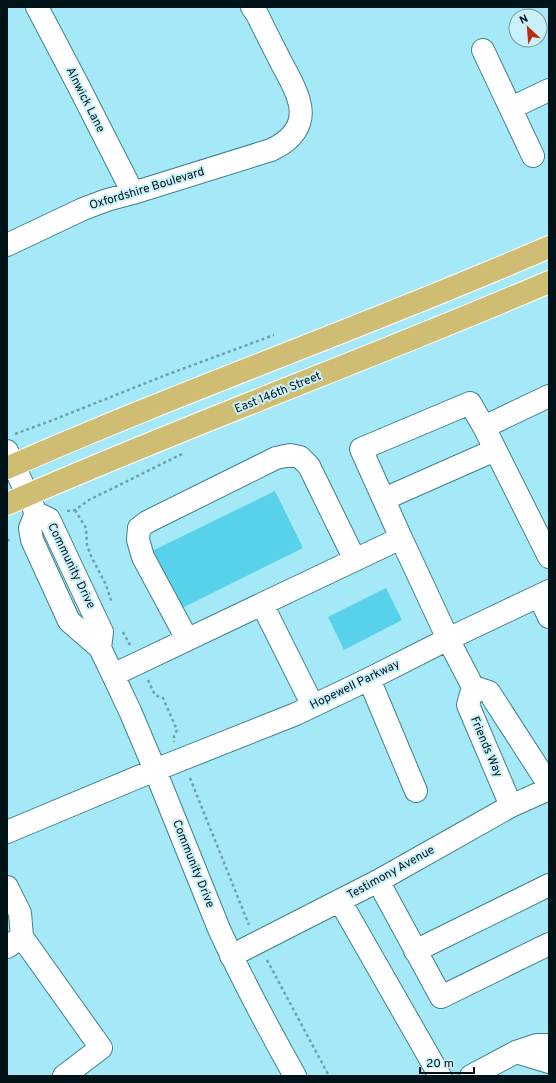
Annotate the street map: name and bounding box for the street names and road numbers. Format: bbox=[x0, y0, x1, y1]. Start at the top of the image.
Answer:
street label: Alnwick Lane bbox=[62, 65, 108, 135]
street label: Oxfordshire Boulevard bbox=[88, 164, 206, 214]
street label: East 146th Street bbox=[232, 368, 324, 418]
street label: Community Drive bbox=[43, 520, 99, 612]
street label: Hopewell Parkway bbox=[307, 656, 403, 714]
street label: Friends Way bbox=[466, 714, 506, 780]
street label: Community Drive bbox=[168, 818, 218, 910]
street label: Testimony Avenue bbox=[344, 842, 438, 904]

